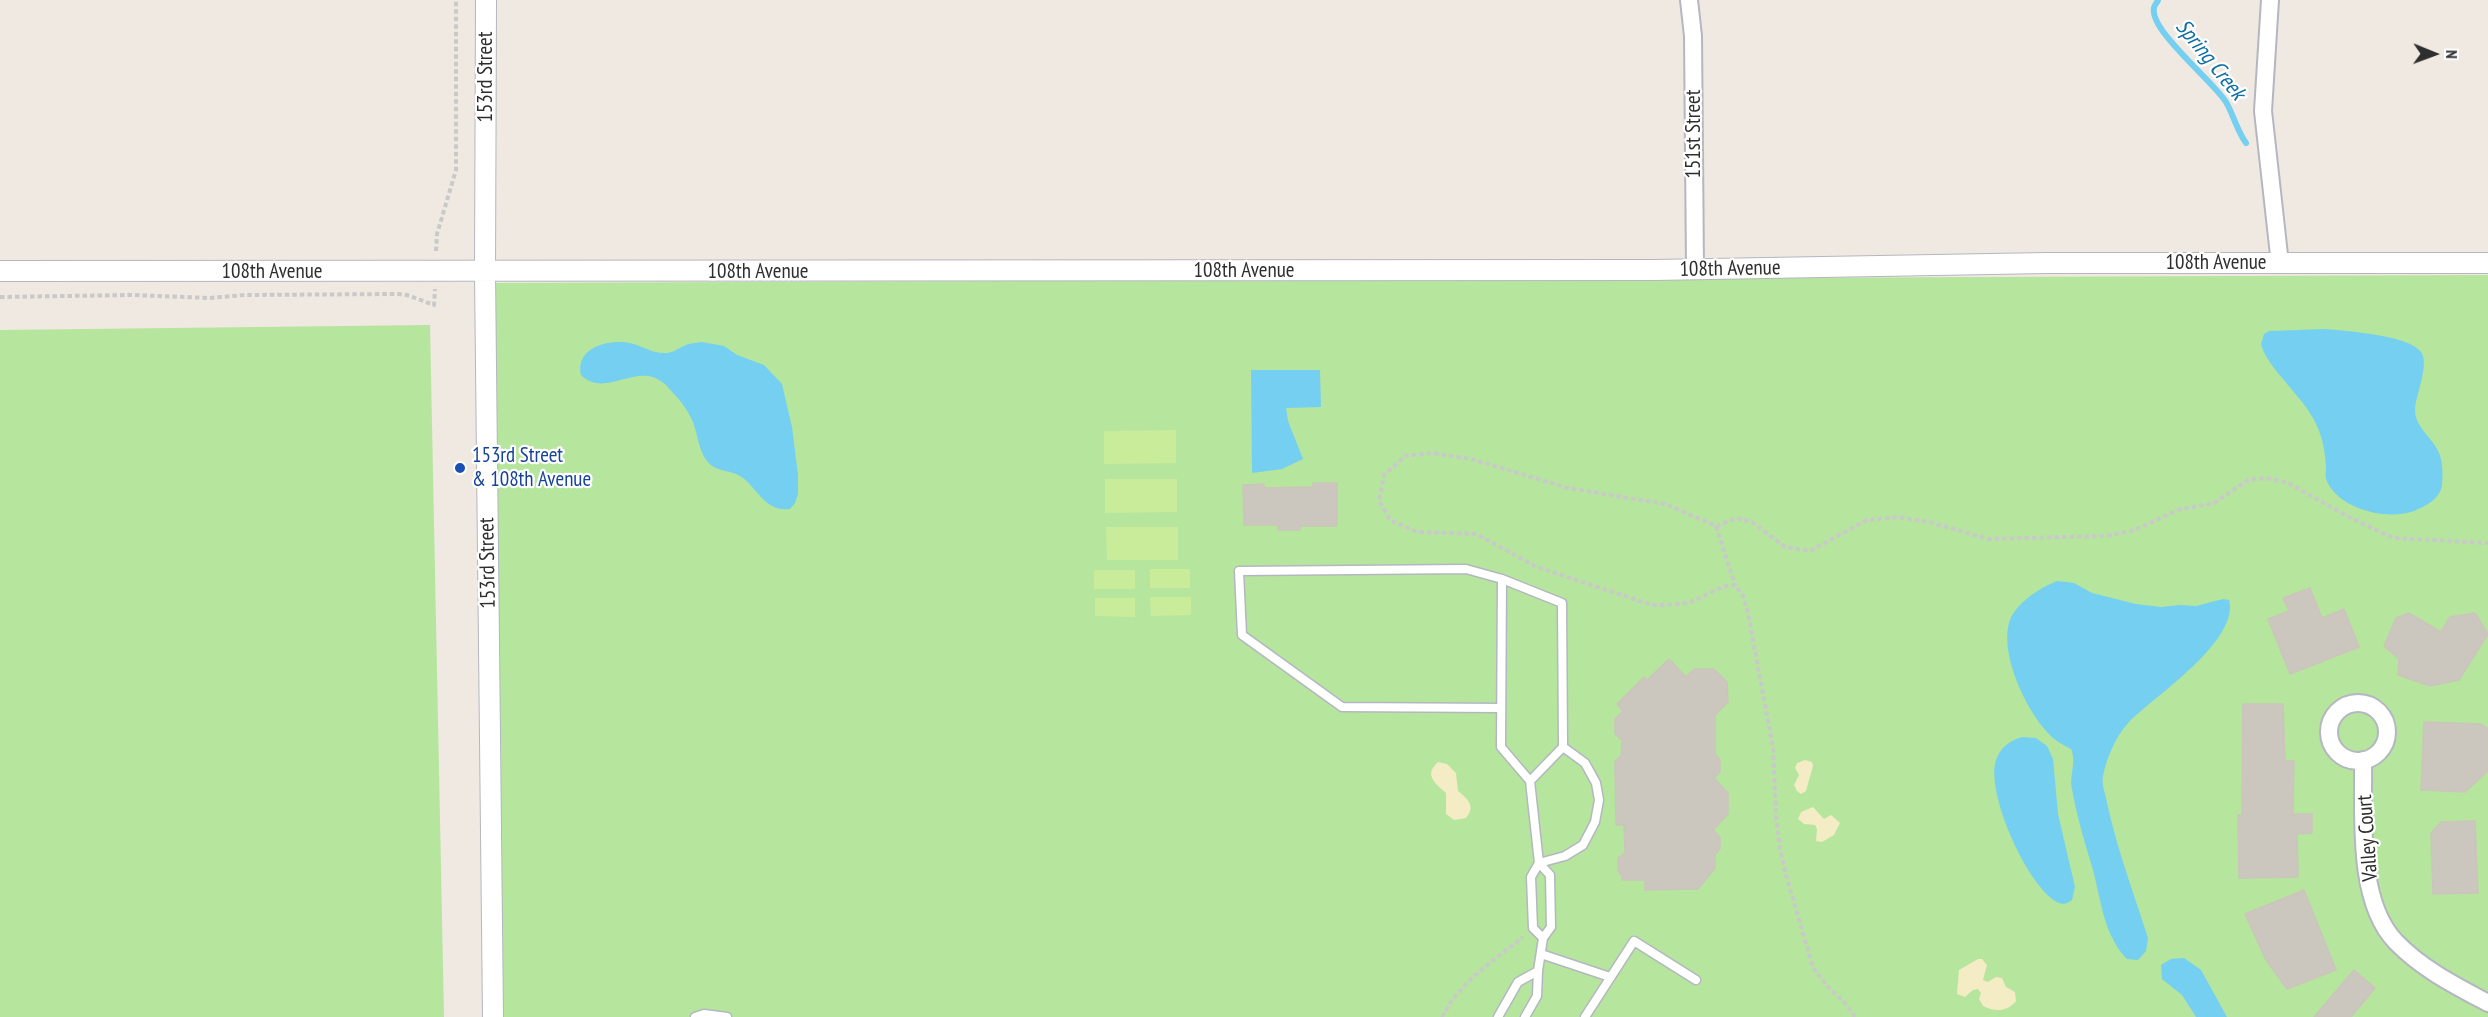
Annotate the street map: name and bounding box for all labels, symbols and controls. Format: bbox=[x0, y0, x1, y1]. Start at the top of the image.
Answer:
water label: Spring Creek bbox=[2170, 14, 2250, 106]
north arrow bbox=[2404, 24, 2464, 84]
street label: 153rd Street bbox=[473, 31, 499, 123]
text: N bbox=[2442, 50, 2462, 59]
street label: 151st Street bbox=[1681, 89, 1707, 179]
street label: 108th Avenue bbox=[2166, 250, 2266, 276]
street label: 108th Avenue bbox=[1679, 256, 1781, 282]
street label: 108th Avenue bbox=[1194, 258, 1294, 284]
street label: 108th Avenue bbox=[222, 259, 322, 285]
street label: 108th Avenue bbox=[708, 259, 808, 285]
place label: 153rd Street & 108th Avenue bbox=[472, 443, 591, 493]
marker: 153rd Street & 108th Avenue bbox=[453, 461, 467, 475]
street label: 153rd Street bbox=[475, 517, 501, 609]
street label: Valley Court bbox=[2352, 794, 2384, 882]

